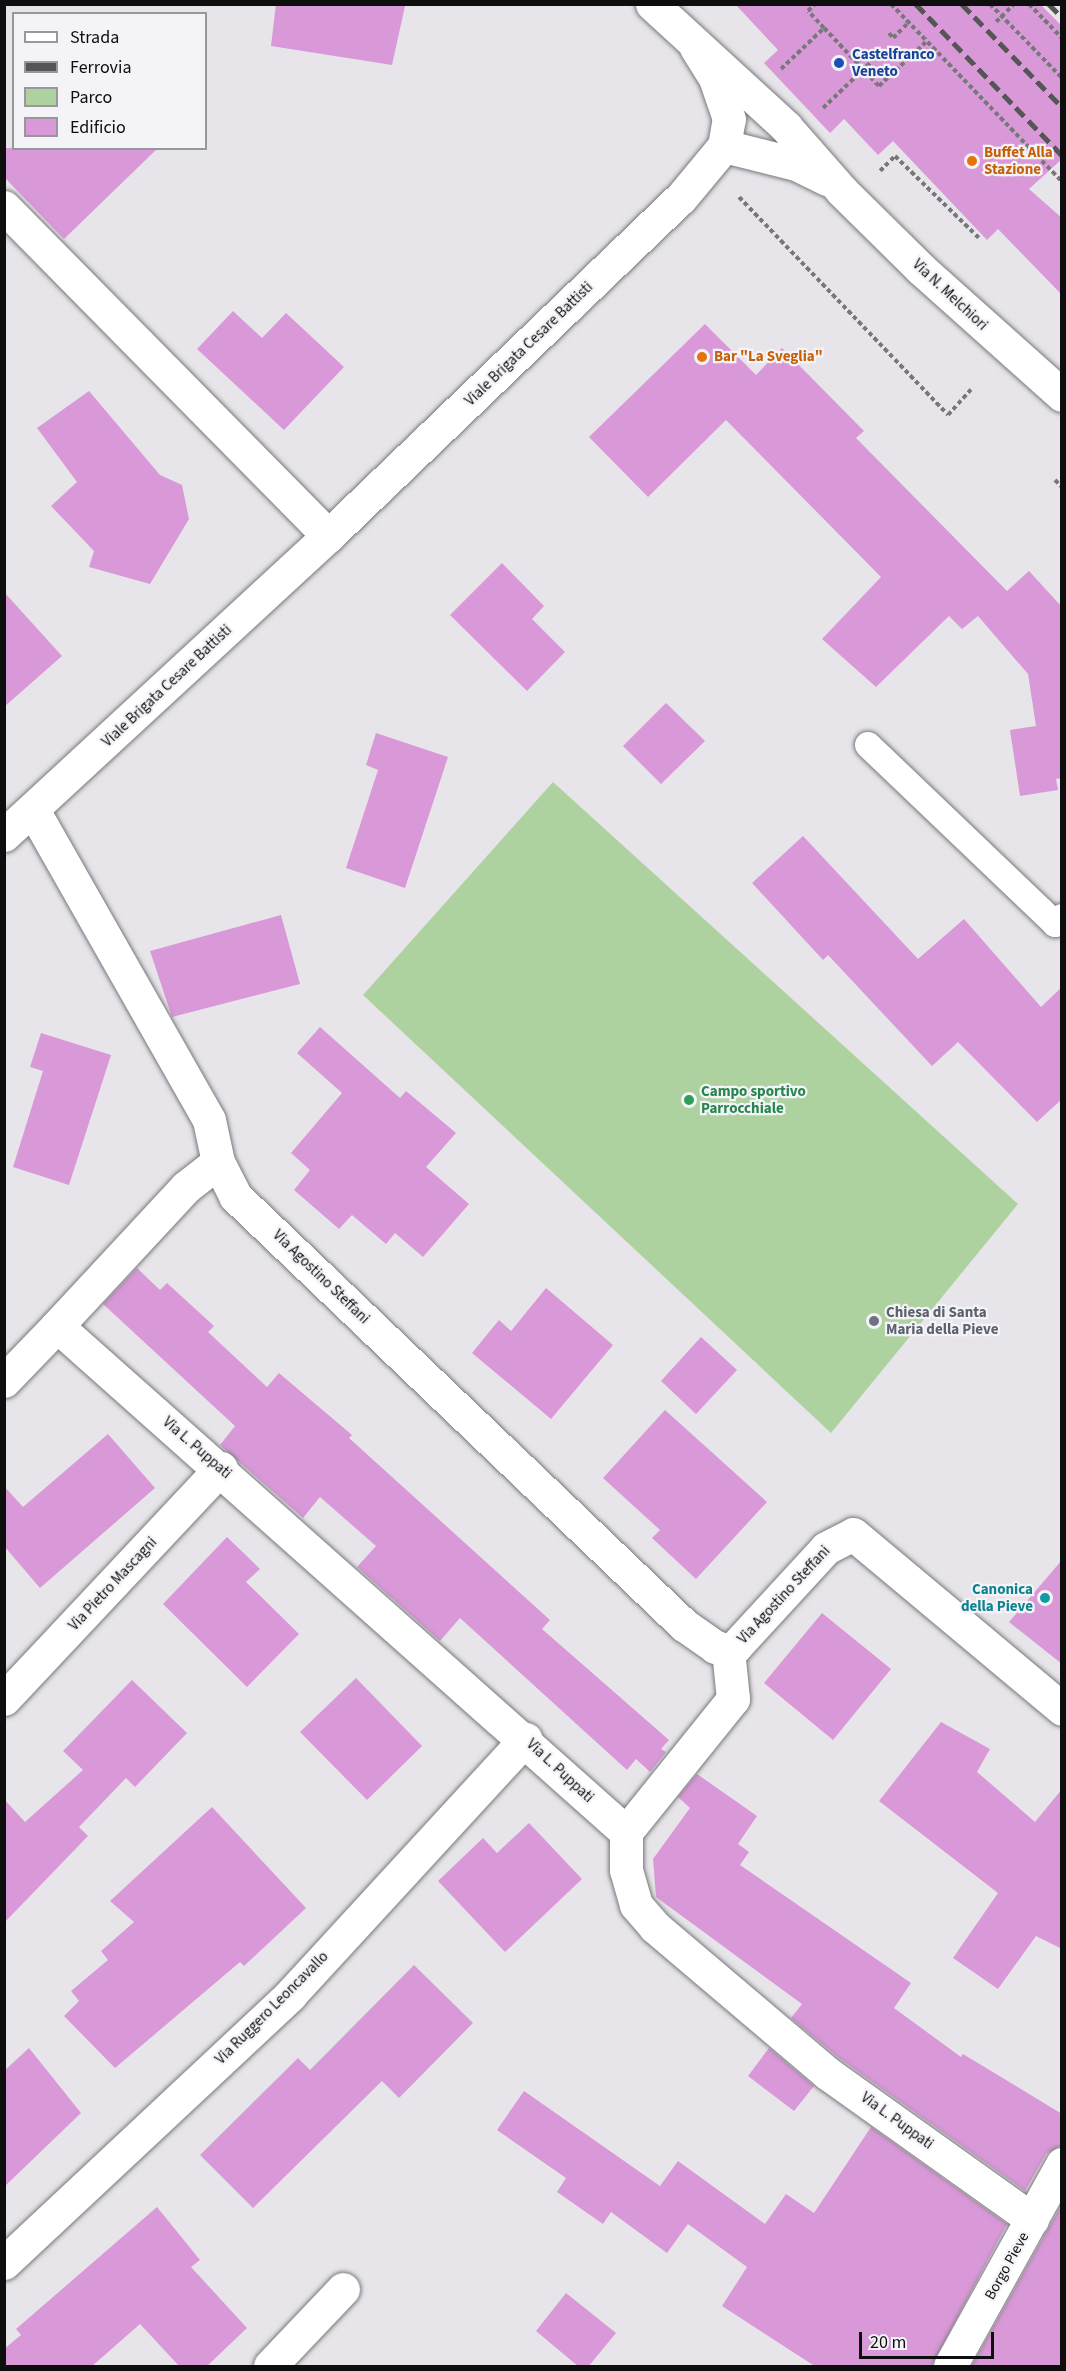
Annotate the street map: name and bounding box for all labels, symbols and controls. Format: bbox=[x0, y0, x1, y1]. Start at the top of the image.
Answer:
legend bbox=[12, 12, 207, 150]
text: Strada bbox=[70, 25, 119, 50]
place label: Castelfranco Veneto bbox=[852, 45, 935, 80]
marker: Castelfranco Veneto bbox=[830, 54, 848, 72]
text: Ferrovia bbox=[70, 55, 131, 80]
text: Parco bbox=[70, 85, 112, 110]
text: Edificio bbox=[70, 115, 126, 140]
place label: Buffet Alla Stazione bbox=[984, 143, 1053, 178]
marker: Buffet Alla Stazione bbox=[965, 154, 979, 168]
street label: Via N. Melchiori bbox=[909, 256, 991, 334]
street label: Viale Brigata Cesare Battisti bbox=[461, 278, 597, 410]
place label: Bar "La Sveglia" bbox=[714, 348, 823, 366]
marker: Bar "La Sveglia" bbox=[695, 350, 709, 364]
street label: Viale Brigata Cesare Battisti bbox=[98, 621, 236, 751]
place label: Campo sportivo Parrocchiale bbox=[701, 1082, 806, 1117]
marker: Campo sportivo Parrocchiale bbox=[682, 1093, 696, 1107]
street label: Via Agostino Steffani bbox=[269, 1226, 373, 1328]
place label: Chiesa di Santa Maria della Pieve bbox=[886, 1303, 998, 1338]
marker: Chiesa di Santa Maria della Pieve bbox=[867, 1314, 881, 1328]
street label: Via L. Puppati bbox=[159, 1413, 235, 1483]
street label: Via Pietro Mascagni bbox=[65, 1534, 161, 1634]
street label: Via Agostino Steffani bbox=[734, 1542, 834, 1648]
place label: Canonica della Pieve bbox=[961, 1580, 1033, 1615]
marker: Canonica della Pieve bbox=[1038, 1591, 1052, 1605]
street label: Via L. Puppati bbox=[523, 1735, 597, 1807]
street label: Via Ruggero Leoncavallo bbox=[212, 1948, 332, 2068]
street label: Via L. Puppati bbox=[857, 2089, 937, 2153]
street label: Borgo Pieve bbox=[981, 2229, 1033, 2303]
scale bar bbox=[862, 2320, 997, 2358]
text: 20 m bbox=[870, 2330, 906, 2355]

